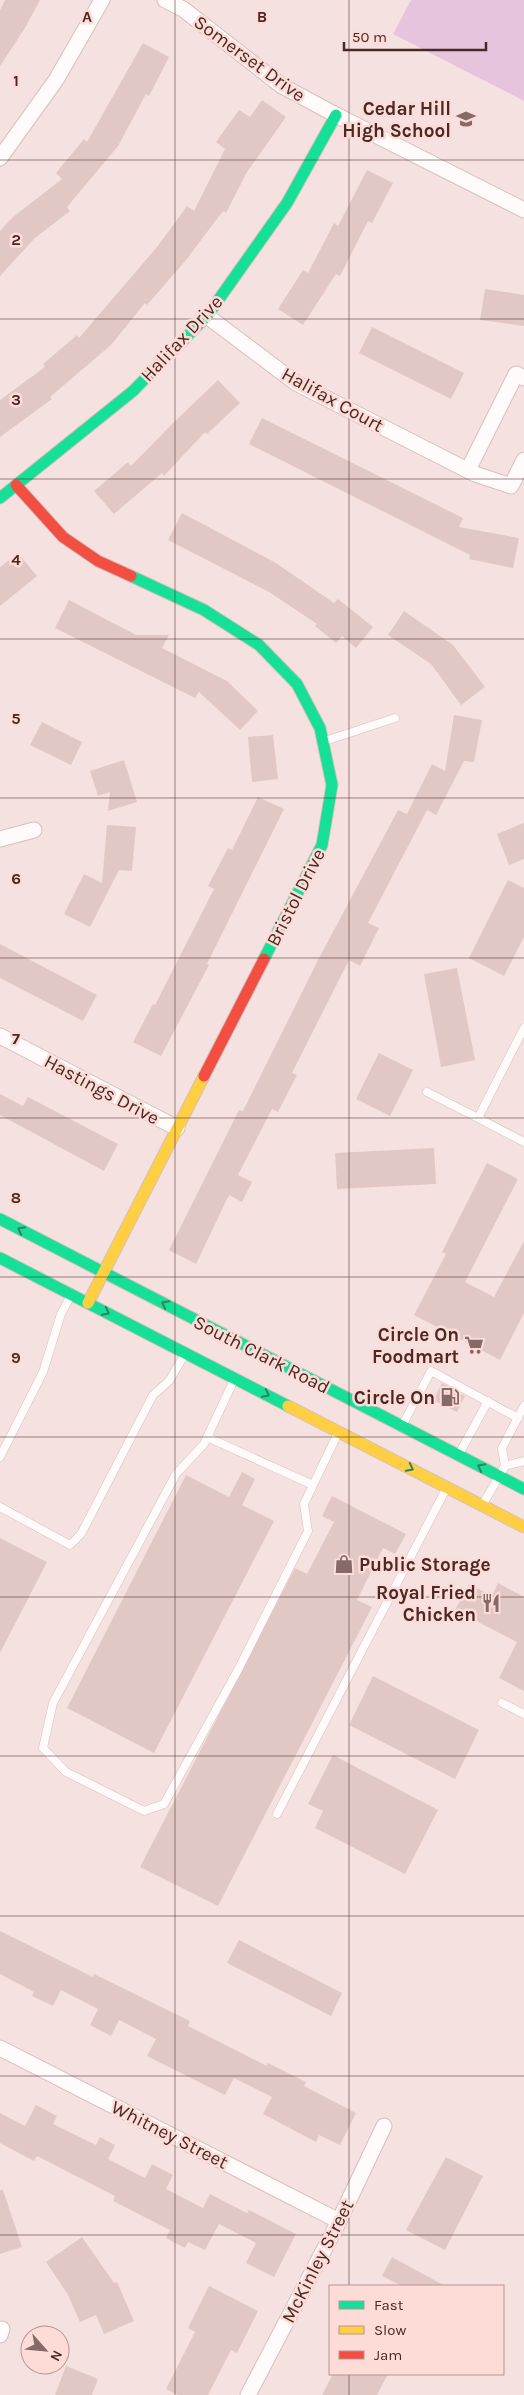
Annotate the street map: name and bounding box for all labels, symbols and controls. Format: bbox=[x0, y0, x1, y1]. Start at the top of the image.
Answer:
text: A bbox=[82, 7, 92, 26]
text: B bbox=[257, 7, 267, 26]
street label: Somerset Drive bbox=[190, 11, 309, 107]
scale bar bbox=[344, 20, 486, 52]
text: 50 m bbox=[352, 28, 387, 46]
text: 1 bbox=[13, 71, 19, 90]
place label: Cedar Hill High School bbox=[342, 98, 451, 142]
school or university icon: Cedar Hill High School bbox=[455, 108, 477, 130]
text: 2 bbox=[11, 230, 21, 249]
street label: Halifax Drive bbox=[136, 291, 227, 386]
street label: Halifax Court bbox=[278, 363, 387, 437]
text: 3 bbox=[11, 390, 21, 409]
text: 4 bbox=[11, 550, 21, 569]
text: 5 bbox=[11, 709, 21, 728]
street label: Bristol Drive bbox=[262, 845, 330, 950]
text: 6 bbox=[11, 869, 21, 888]
text: 7 bbox=[12, 1029, 20, 1048]
street label: Hastings Drive bbox=[40, 1050, 163, 1129]
text: 8 bbox=[11, 1188, 21, 1207]
one-way arrow bbox=[17, 1226, 26, 1236]
one-way arrow bbox=[161, 1300, 170, 1310]
one-way arrow bbox=[101, 1306, 110, 1316]
street label: South Clark Road bbox=[190, 1311, 333, 1399]
place label: Circle On Foodmart bbox=[372, 1324, 459, 1368]
supermarket icon: Circle On Foodmart bbox=[463, 1334, 485, 1356]
text: 9 bbox=[11, 1348, 21, 1367]
fuel station icon: Circle On bbox=[439, 1386, 461, 1408]
place label: Circle On bbox=[354, 1387, 435, 1409]
one-way arrow bbox=[261, 1388, 270, 1398]
one-way arrow bbox=[405, 1462, 414, 1472]
one-way arrow bbox=[477, 1463, 486, 1473]
shop icon: Public Storage bbox=[333, 1553, 355, 1575]
place label: Public Storage bbox=[359, 1554, 491, 1576]
place label: Royal Fried Chicken bbox=[376, 1582, 476, 1626]
restaurant icon: Royal Fried Chicken bbox=[480, 1592, 502, 1614]
street label: Whitney Street bbox=[108, 2096, 232, 2174]
street label: McKinley Street bbox=[277, 2196, 358, 2327]
legend bbox=[329, 2285, 504, 2375]
text: Fast bbox=[374, 2296, 404, 2314]
text: Slow bbox=[374, 2321, 406, 2339]
north arrow bbox=[20, 2325, 70, 2375]
text: Jam bbox=[374, 2346, 402, 2364]
text: N bbox=[46, 2347, 66, 2364]

